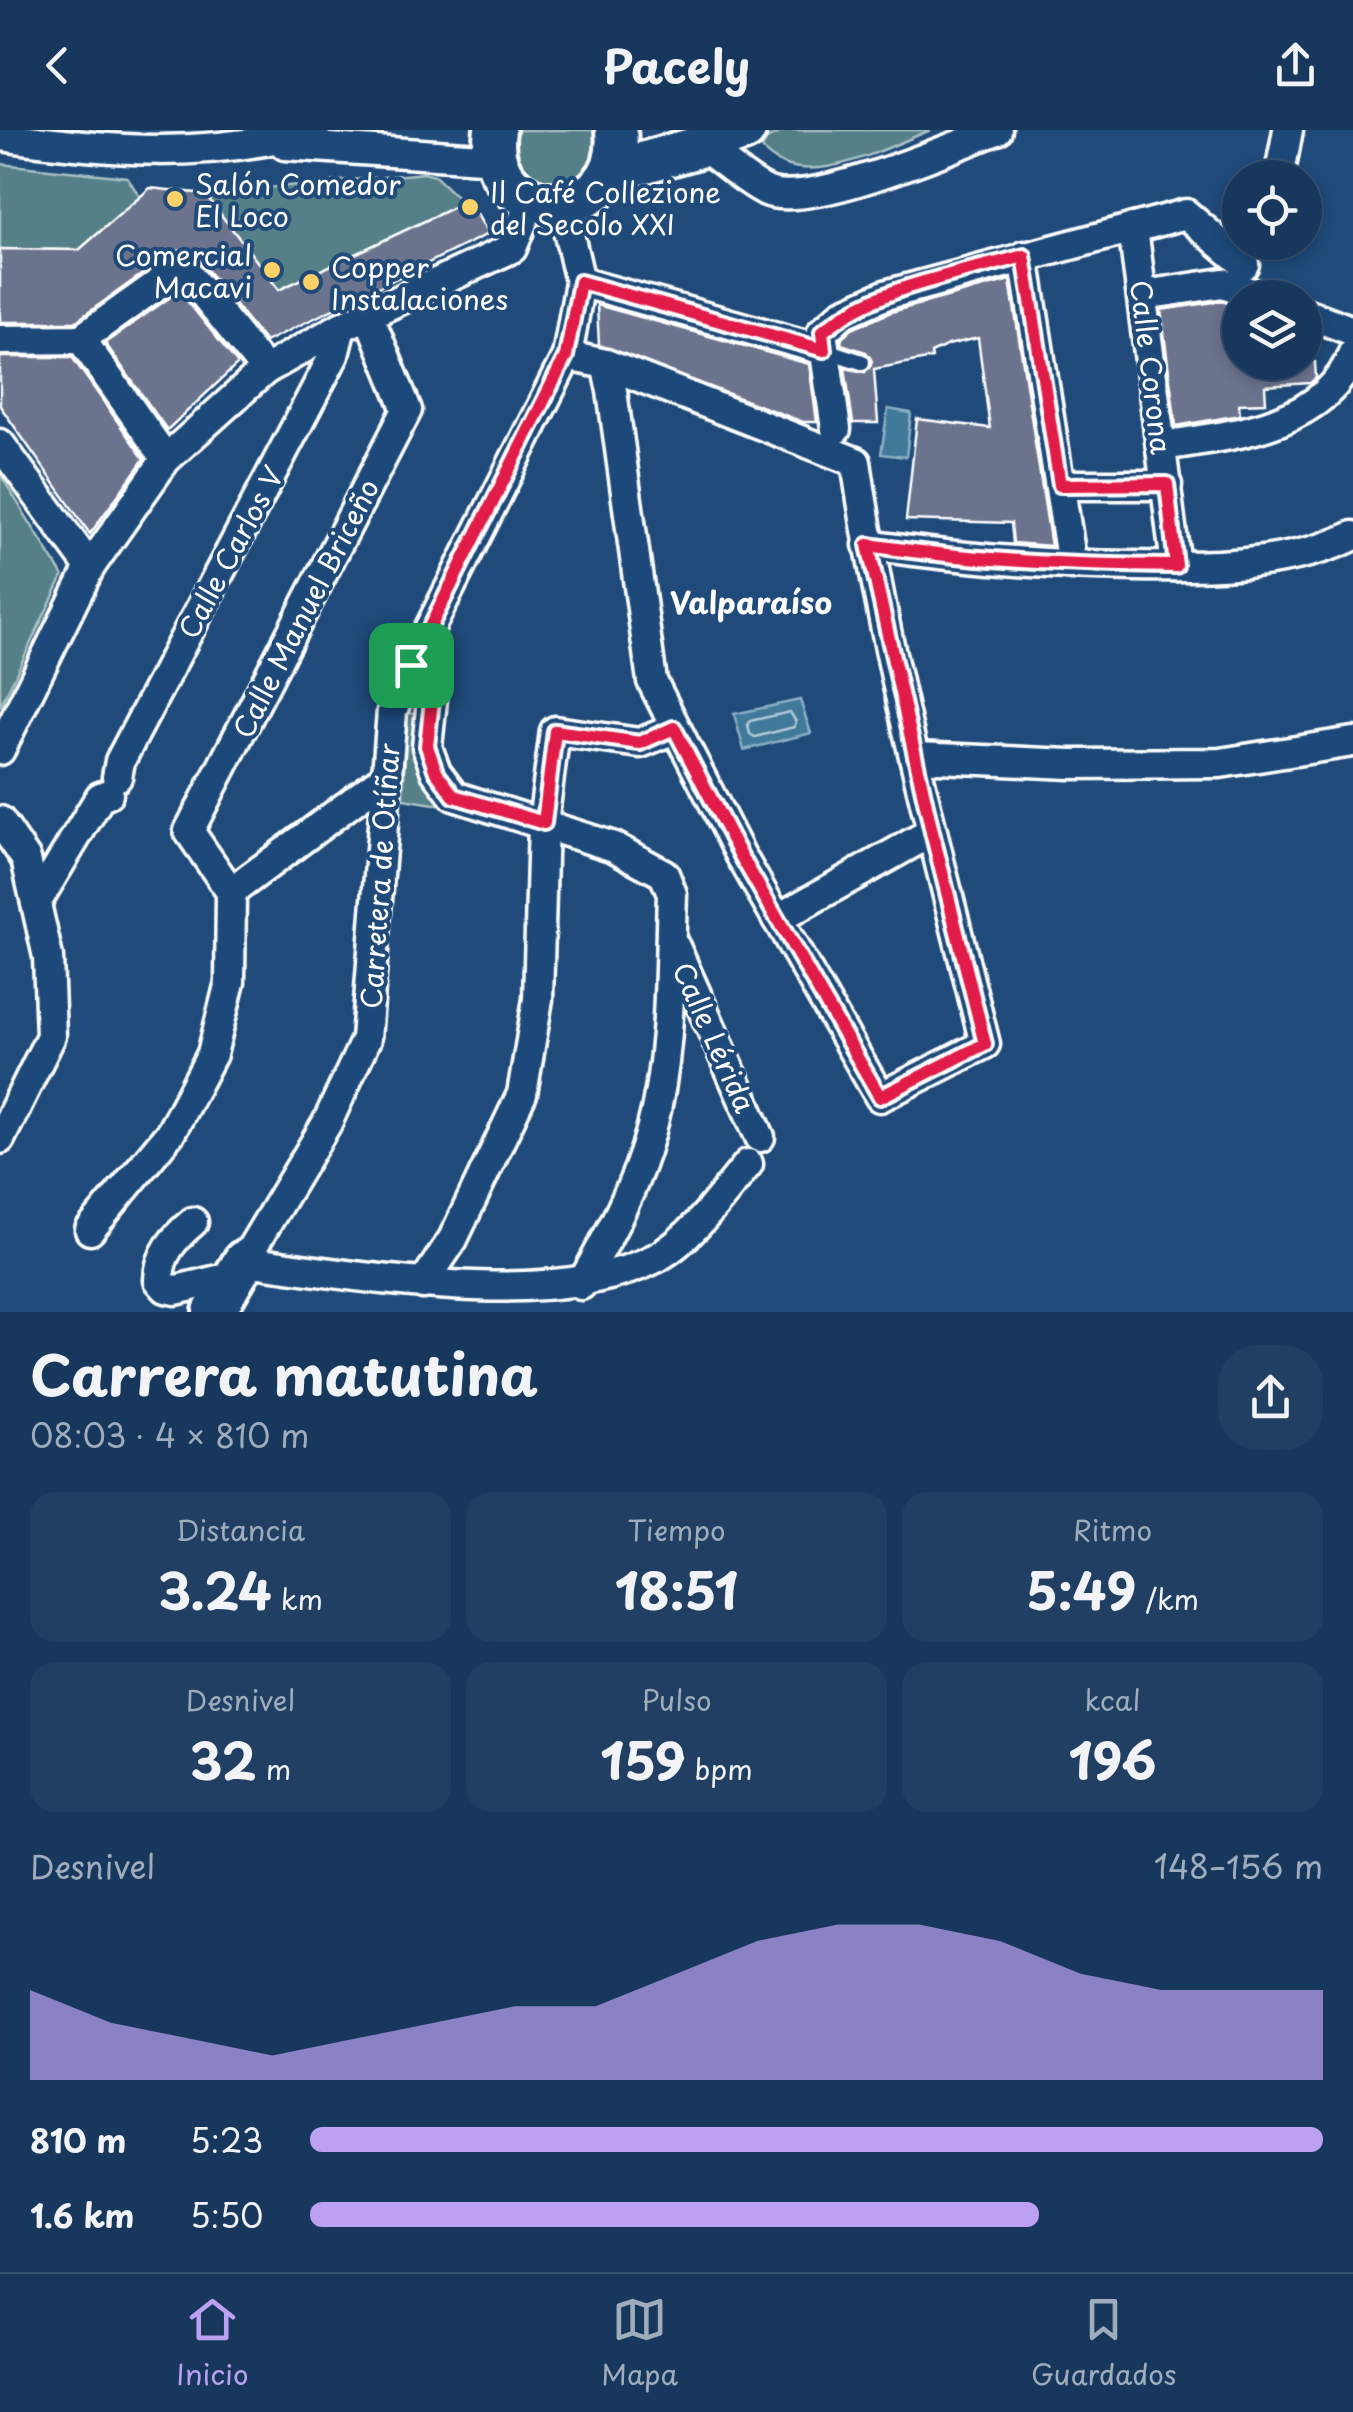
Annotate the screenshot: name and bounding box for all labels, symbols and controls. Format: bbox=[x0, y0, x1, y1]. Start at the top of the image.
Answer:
text: Pacely bbox=[603, 31, 750, 99]
icon: back bbox=[30, 38, 85, 93]
icon: share bbox=[1268, 38, 1323, 93]
map controls bbox=[1222, 160, 1322, 380]
button: locate bbox=[1222, 160, 1322, 260]
place label: Salón Comedor El Loco bbox=[195, 162, 401, 237]
place label: Il Café Collezione del Secolo XXI bbox=[490, 170, 721, 245]
marker: Salón Comedor El Loco bbox=[164, 188, 186, 210]
marker: Il Café Collezione del Secolo XXI bbox=[459, 196, 481, 218]
place label: Comercial Macavi bbox=[115, 233, 252, 308]
place label: Copper Instalaciones bbox=[331, 245, 508, 320]
marker: Comercial Macavi bbox=[261, 259, 283, 281]
marker: Copper Instalaciones bbox=[300, 271, 322, 293]
street label: Calle Corona bbox=[1120, 278, 1184, 457]
button: layers bbox=[1222, 280, 1322, 380]
street label: Calle Carlos V bbox=[166, 458, 294, 646]
street label: Calle Manuel Briceño bbox=[221, 471, 389, 745]
district label: Valparaíso bbox=[670, 579, 832, 624]
pin bbox=[369, 623, 454, 708]
icon: arrive bbox=[384, 638, 439, 693]
street label: Carretera de Otíñar bbox=[348, 741, 410, 1010]
street label: Calle Lérida bbox=[663, 955, 767, 1119]
text: Carrera matutina bbox=[30, 1332, 538, 1415]
button: share bbox=[1218, 1345, 1323, 1450]
text: 08:03 · 4 × 810 m bbox=[30, 1411, 309, 1459]
text: Distancia bbox=[176, 1508, 305, 1551]
text: Tiempo bbox=[627, 1508, 726, 1551]
text: Ritmo bbox=[1073, 1508, 1152, 1551]
text: 3.24 bbox=[158, 1551, 272, 1627]
text: 18:51 bbox=[615, 1551, 738, 1627]
text: 5:49 bbox=[1026, 1551, 1136, 1627]
text: km bbox=[272, 1577, 323, 1620]
text: /km bbox=[1136, 1577, 1199, 1620]
text: Desnivel bbox=[186, 1678, 295, 1721]
text: Pulso bbox=[641, 1678, 712, 1721]
text: kcal bbox=[1085, 1678, 1140, 1721]
text: 32 bbox=[190, 1721, 257, 1797]
text: 159 bbox=[600, 1721, 686, 1797]
text: 196 bbox=[1069, 1721, 1156, 1797]
text: m bbox=[257, 1747, 291, 1790]
text: bpm bbox=[686, 1747, 753, 1790]
text: Desnivel bbox=[30, 1842, 155, 1890]
text: 148–156 m bbox=[1154, 1842, 1323, 1890]
text: 810 m bbox=[30, 2116, 126, 2164]
text: 5:23 bbox=[190, 2116, 263, 2164]
text: 1.6 km bbox=[30, 2191, 135, 2239]
text: 5:50 bbox=[190, 2191, 264, 2239]
tab: Inicio bbox=[176, 2292, 248, 2395]
tab: Mapa bbox=[601, 2292, 678, 2395]
tab: Guardados bbox=[1031, 2292, 1177, 2395]

